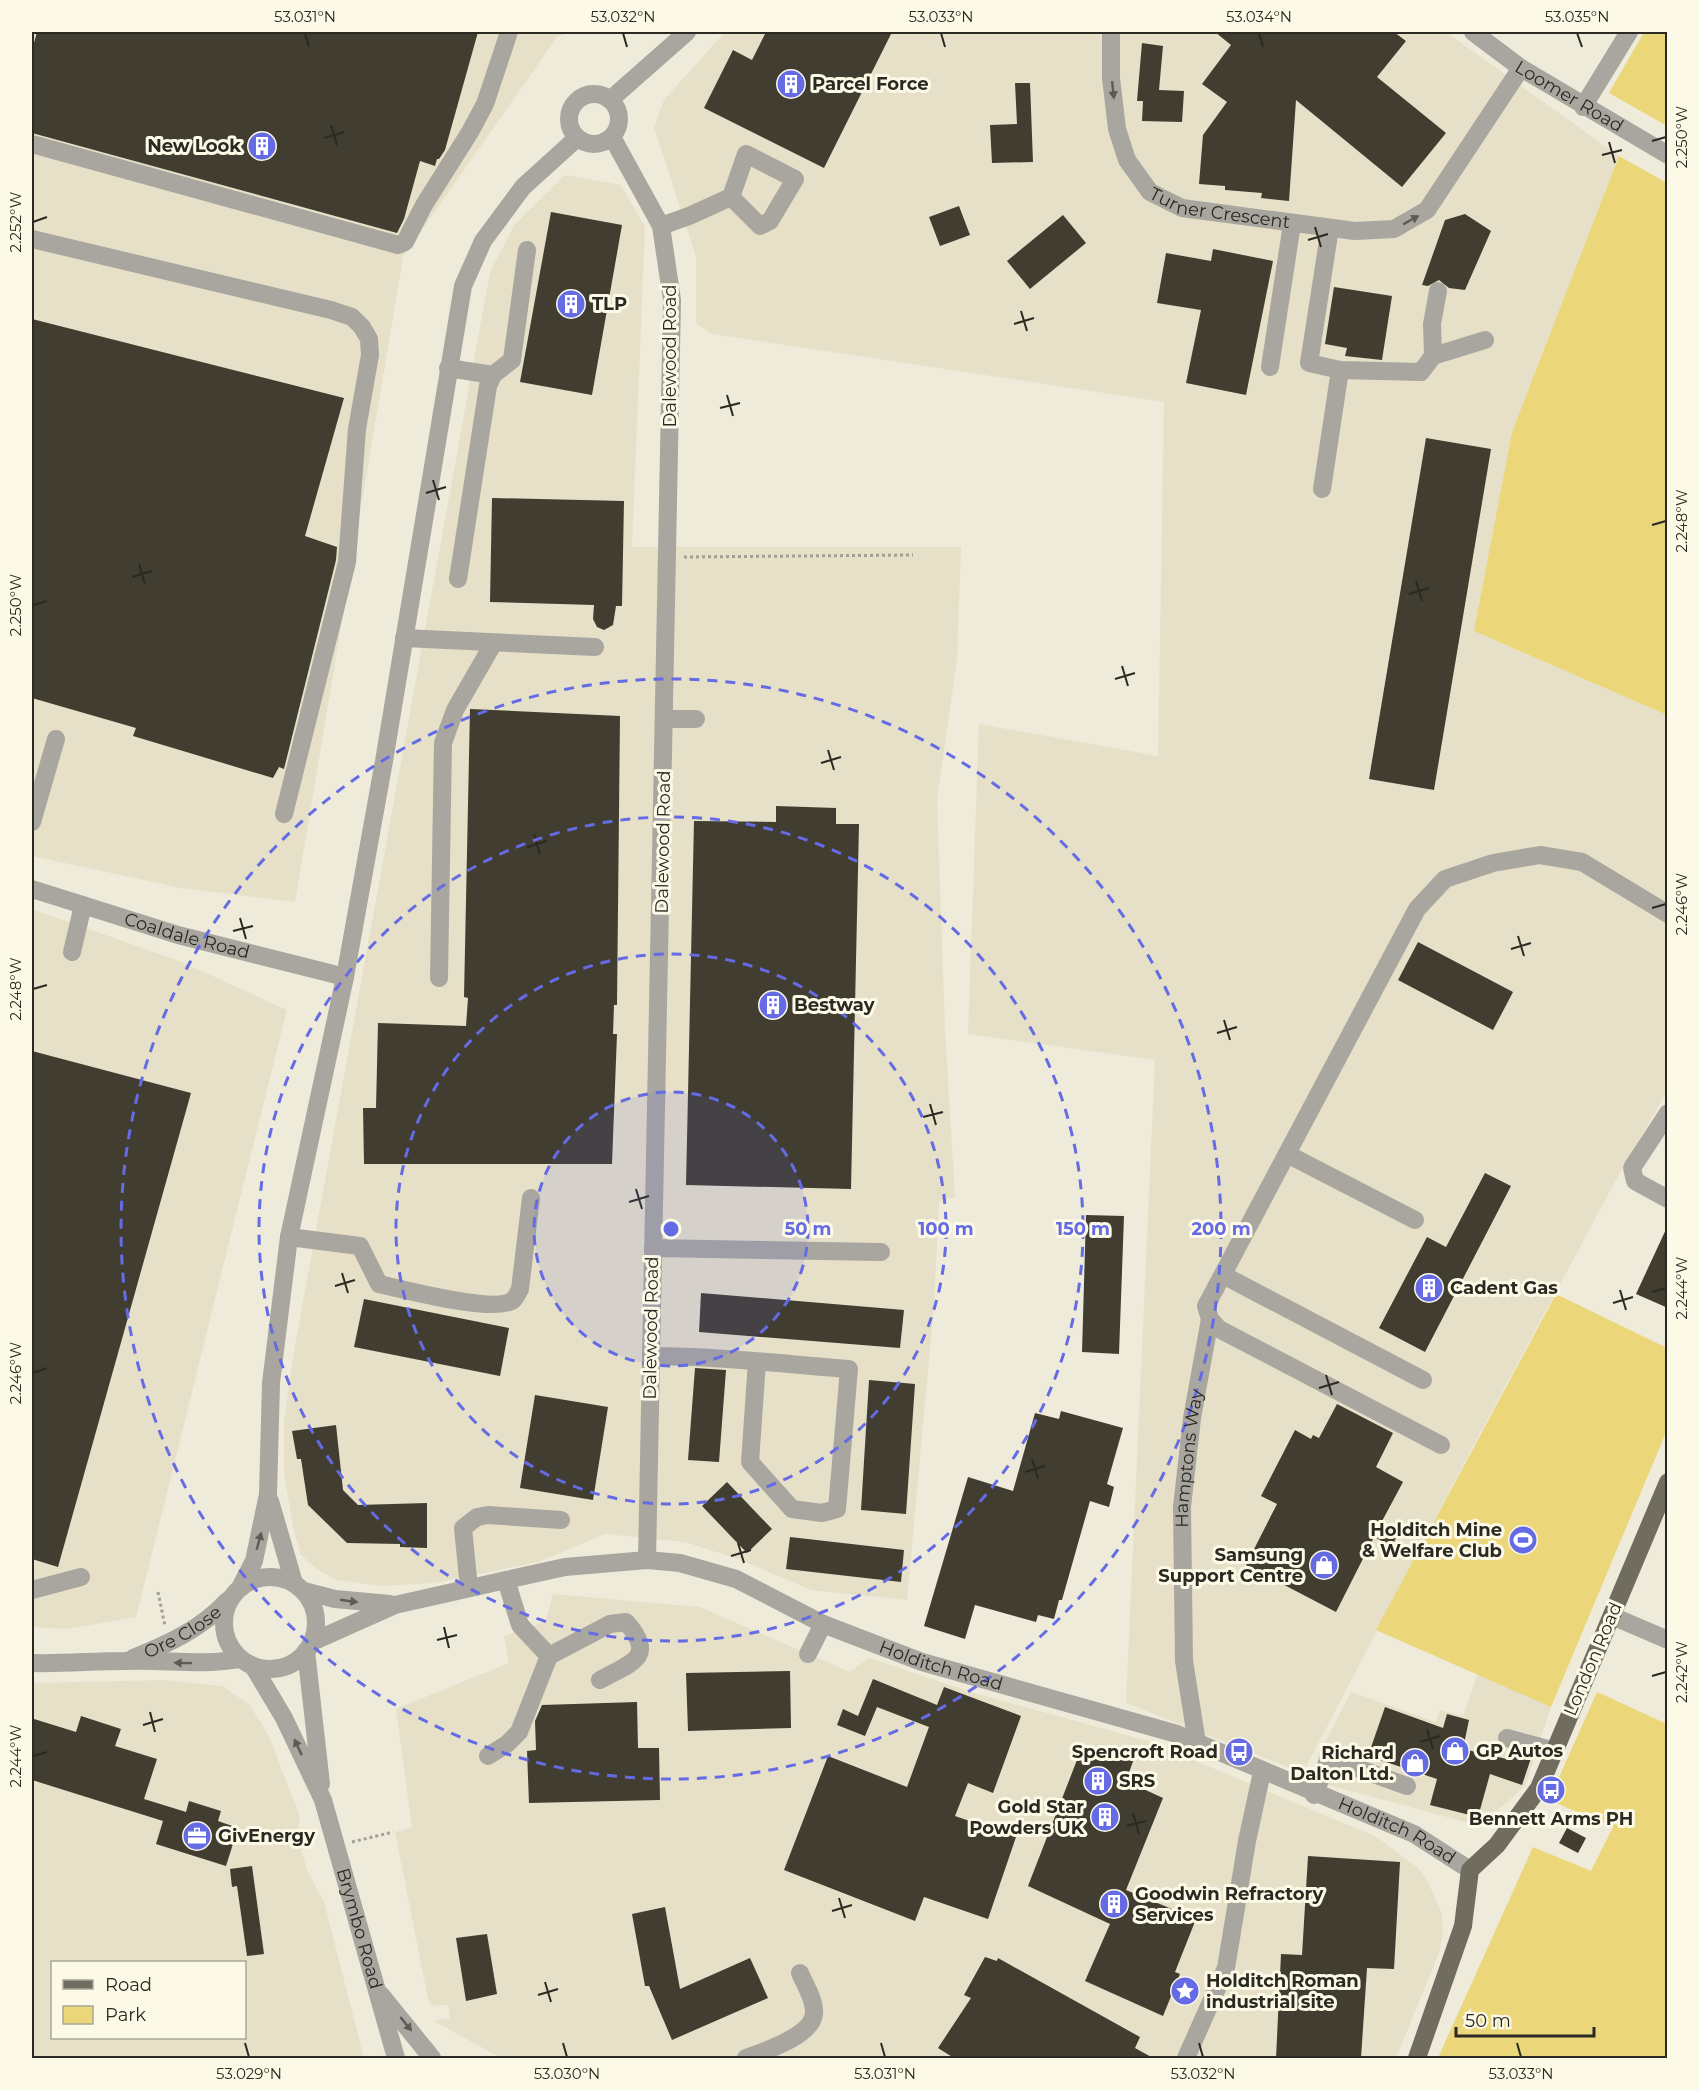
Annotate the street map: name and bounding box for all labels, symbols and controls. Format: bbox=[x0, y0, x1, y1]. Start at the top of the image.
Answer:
text: 53.031°N bbox=[274, 7, 336, 26]
text: 53.032°N bbox=[590, 7, 656, 26]
text: 53.033°N bbox=[909, 7, 973, 26]
text: 53.034°N bbox=[1226, 7, 1292, 26]
text: 53.035°N bbox=[1545, 7, 1609, 26]
street label: Loomer Road bbox=[1511, 56, 1627, 137]
building icon: Parcel Force bbox=[775, 68, 807, 100]
place label: Parcel Force bbox=[812, 73, 929, 95]
one-way arrow bbox=[1108, 80, 1117, 99]
text: 2.250°W bbox=[1672, 105, 1691, 168]
building icon: New Look bbox=[246, 130, 278, 162]
place label: New Look bbox=[147, 135, 241, 157]
street label: Turner Crescent bbox=[1146, 182, 1291, 233]
text: 2.252°W bbox=[6, 191, 25, 252]
one-way arrow bbox=[1403, 215, 1419, 226]
street label: Dalewood Road bbox=[659, 284, 681, 428]
building icon: TLP bbox=[555, 288, 587, 320]
place label: TLP bbox=[592, 293, 627, 315]
text: 2.248°W bbox=[1672, 489, 1691, 553]
text: 2.250°W bbox=[6, 573, 25, 636]
street label: Dalewood Road bbox=[651, 770, 675, 914]
text: 2.246°W bbox=[1672, 873, 1691, 935]
street label: Coaldale Road bbox=[121, 908, 252, 964]
text: 2.248°W bbox=[6, 957, 25, 1021]
building icon: Bestway bbox=[757, 989, 789, 1021]
place label: Bestway bbox=[794, 994, 875, 1016]
text: 50 m bbox=[785, 1218, 831, 1240]
text: 100 m bbox=[918, 1218, 974, 1240]
text: 150 m bbox=[1056, 1218, 1110, 1240]
text: 200 m bbox=[1191, 1218, 1251, 1240]
centre of rings bbox=[661, 1219, 681, 1239]
street label: Dalewood Road bbox=[639, 1256, 663, 1400]
text: 2.244°W bbox=[1672, 1256, 1691, 1319]
building icon: Cadent Gas bbox=[1413, 1272, 1445, 1304]
place label: Cadent Gas bbox=[1450, 1277, 1558, 1299]
text: 2.246°W bbox=[6, 1342, 25, 1404]
street label: Hamptons Way bbox=[1171, 1387, 1208, 1528]
place label: Holditch Mine & Welfare Club bbox=[1362, 1519, 1502, 1562]
sports icon: Holditch Mine & Welfare Club bbox=[1507, 1524, 1539, 1556]
one-way arrow bbox=[255, 1532, 264, 1550]
place label: Samsung Support Centre bbox=[1158, 1544, 1303, 1587]
shop icon: Samsung Support Centre bbox=[1308, 1549, 1340, 1581]
one-way arrow bbox=[340, 1596, 359, 1605]
street label: London Road bbox=[1559, 1599, 1627, 1719]
street label: Ore Close bbox=[141, 1601, 226, 1663]
street label: Holditch Road bbox=[876, 1636, 1005, 1695]
text: 2.242°W bbox=[1672, 1641, 1691, 1703]
one-way arrow bbox=[174, 1658, 193, 1667]
text: 2.244°W bbox=[6, 1724, 25, 1787]
shop icon: GP Autos bbox=[1439, 1735, 1471, 1767]
bus stop icon: Spencroft Road bbox=[1223, 1736, 1255, 1768]
one-way arrow bbox=[293, 1738, 302, 1755]
place label: GP Autos bbox=[1476, 1740, 1563, 1762]
place label: Spencroft Road bbox=[1072, 1741, 1218, 1763]
place label: Richard Dalton Ltd. bbox=[1290, 1742, 1394, 1785]
shop icon: Richard Dalton Ltd. bbox=[1399, 1747, 1431, 1779]
building icon: SRS bbox=[1082, 1765, 1114, 1797]
place label: SRS bbox=[1119, 1770, 1155, 1792]
bus stop icon: Bennett Arms PH bbox=[1535, 1774, 1567, 1806]
street label: Holditch Road bbox=[1335, 1792, 1460, 1869]
place label: Gold Star Powders UK bbox=[969, 1796, 1085, 1839]
building icon: Gold Star Powders UK bbox=[1089, 1801, 1121, 1833]
place label: Bennett Arms PH bbox=[1469, 1808, 1633, 1830]
office icon: GivEnergy bbox=[181, 1820, 213, 1852]
place label: GivEnergy bbox=[218, 1825, 315, 1847]
street label: Brymbo Road bbox=[332, 1866, 387, 1992]
place label: Goodwin Refractory Services bbox=[1135, 1883, 1323, 1926]
building icon: Goodwin Refractory Services bbox=[1098, 1888, 1130, 1920]
legend bbox=[51, 1961, 246, 2039]
place label: Holditch Roman industrial site bbox=[1206, 1970, 1359, 2013]
text: Road bbox=[105, 1974, 152, 1996]
place icon: Holditch Roman industrial site bbox=[1169, 1975, 1201, 2007]
scale bar bbox=[1456, 2000, 1594, 2038]
text: Park bbox=[105, 2004, 146, 2026]
text: 50 m bbox=[1465, 2010, 1511, 2032]
one-way arrow bbox=[400, 2016, 413, 2032]
text: 53.029°N bbox=[216, 2064, 282, 2083]
text: 53.030°N bbox=[534, 2064, 600, 2083]
text: 53.031°N bbox=[854, 2064, 916, 2083]
text: 53.032°N bbox=[1170, 2064, 1236, 2083]
text: 53.033°N bbox=[1489, 2064, 1553, 2083]

